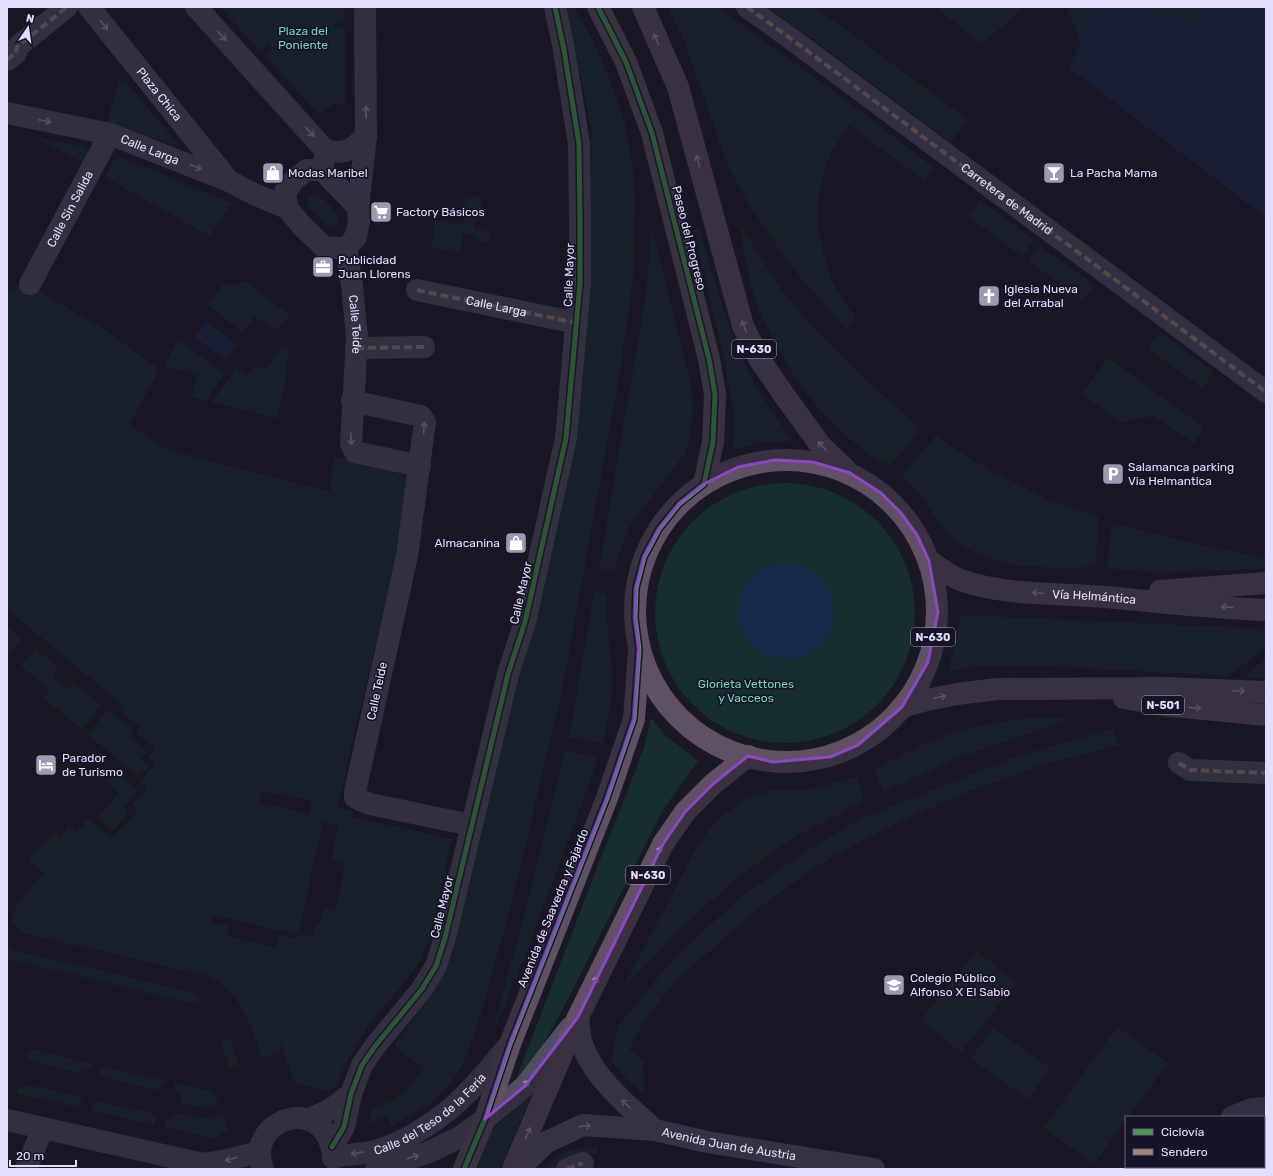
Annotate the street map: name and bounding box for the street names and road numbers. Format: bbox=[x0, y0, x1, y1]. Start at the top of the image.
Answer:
street label: Plaza Chica bbox=[134, 65, 185, 124]
street label: Calle Larga bbox=[119, 132, 181, 168]
street label: Carretera de Madrid bbox=[958, 161, 1055, 238]
street label: Calle Sin Salida bbox=[44, 168, 96, 250]
street label: Paseo del Progreso bbox=[669, 184, 709, 292]
street label: Calle Mayor bbox=[561, 242, 577, 307]
street label: Calle Larga bbox=[465, 293, 528, 319]
street label: Calle Teide bbox=[346, 294, 364, 355]
road number: N-630 bbox=[732, 340, 776, 358]
street label: Calle Mayor bbox=[507, 560, 535, 626]
street label: Vía Helmántica bbox=[1052, 587, 1137, 607]
road number: N-630 bbox=[911, 628, 955, 646]
street label: Calle Teide bbox=[364, 660, 390, 721]
road number: N-501 bbox=[1142, 696, 1184, 714]
street label: Avenida de Saavedra y Fajardo bbox=[515, 827, 591, 989]
road number: N-630 bbox=[626, 866, 670, 884]
street label: Calle Mayor bbox=[427, 874, 457, 940]
street label: Calle del Teso de la Feria bbox=[372, 1071, 489, 1158]
street label: Avenida Juan de Austria bbox=[661, 1125, 797, 1163]

